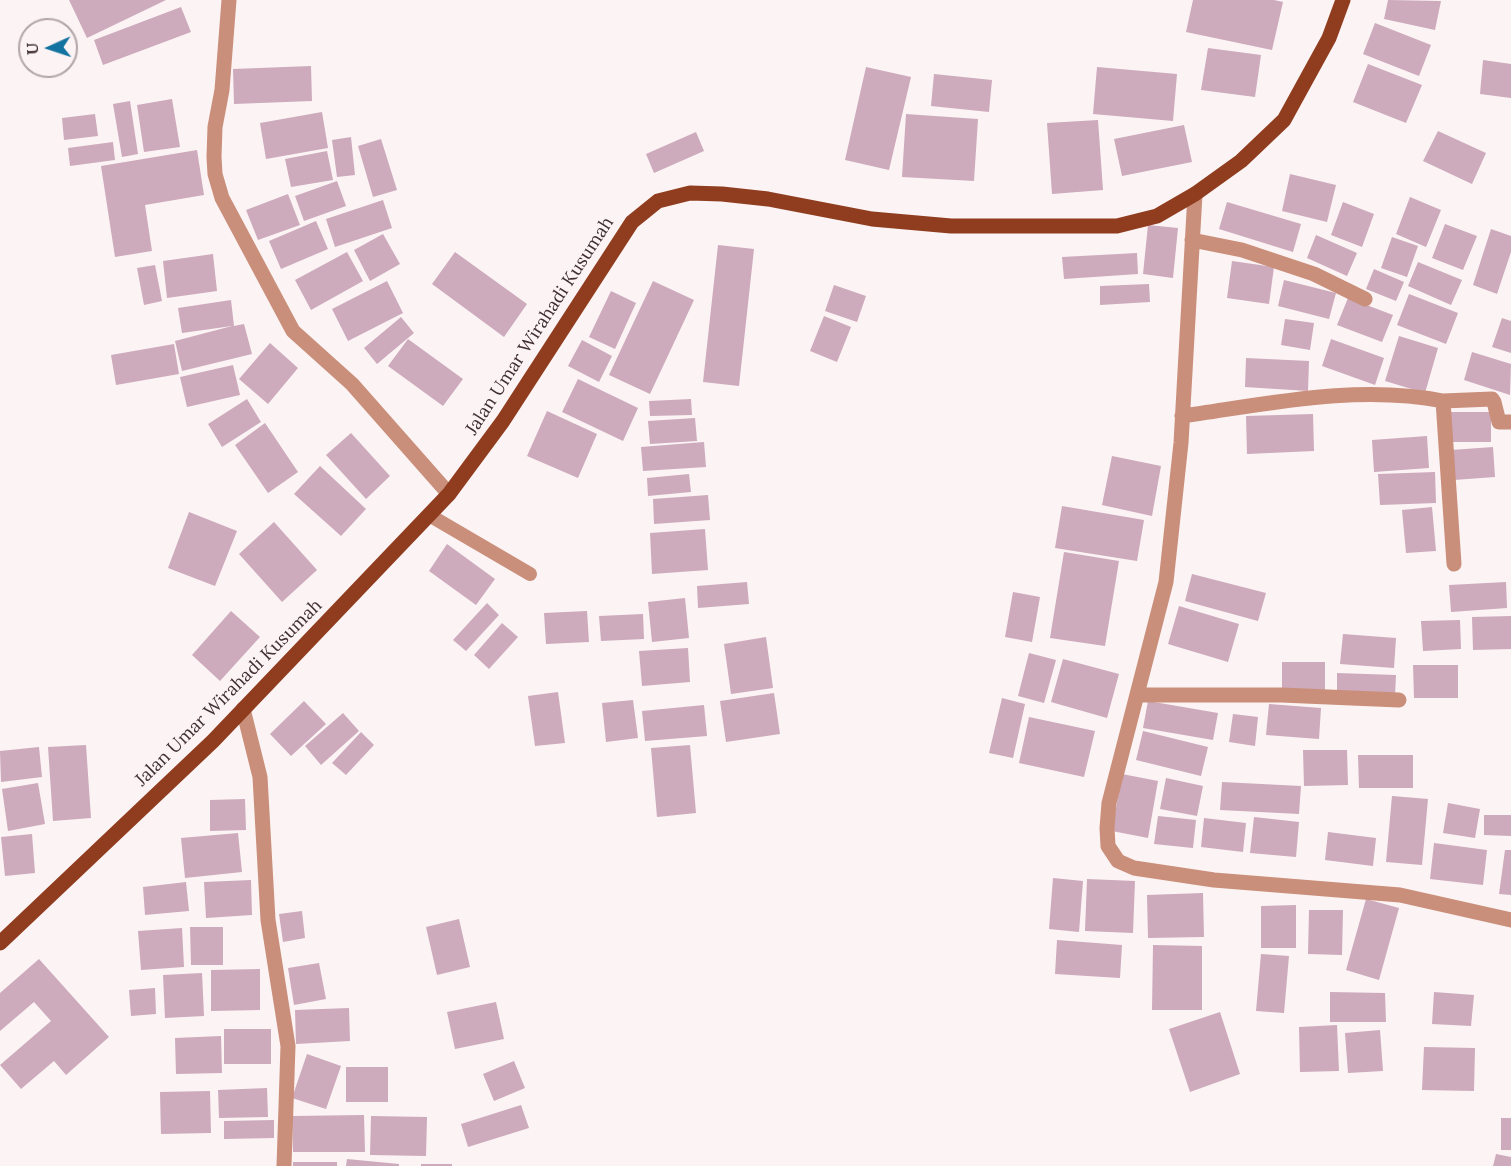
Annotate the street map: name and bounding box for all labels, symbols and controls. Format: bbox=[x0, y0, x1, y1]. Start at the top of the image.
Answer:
north arrow bbox=[18, 18, 78, 78]
text: U bbox=[22, 42, 42, 55]
street label: Jalan Umar Wirahadi Kusumah bbox=[461, 213, 619, 439]
street label: Jalan Umar Wirahadi Kusumah bbox=[131, 595, 327, 791]

